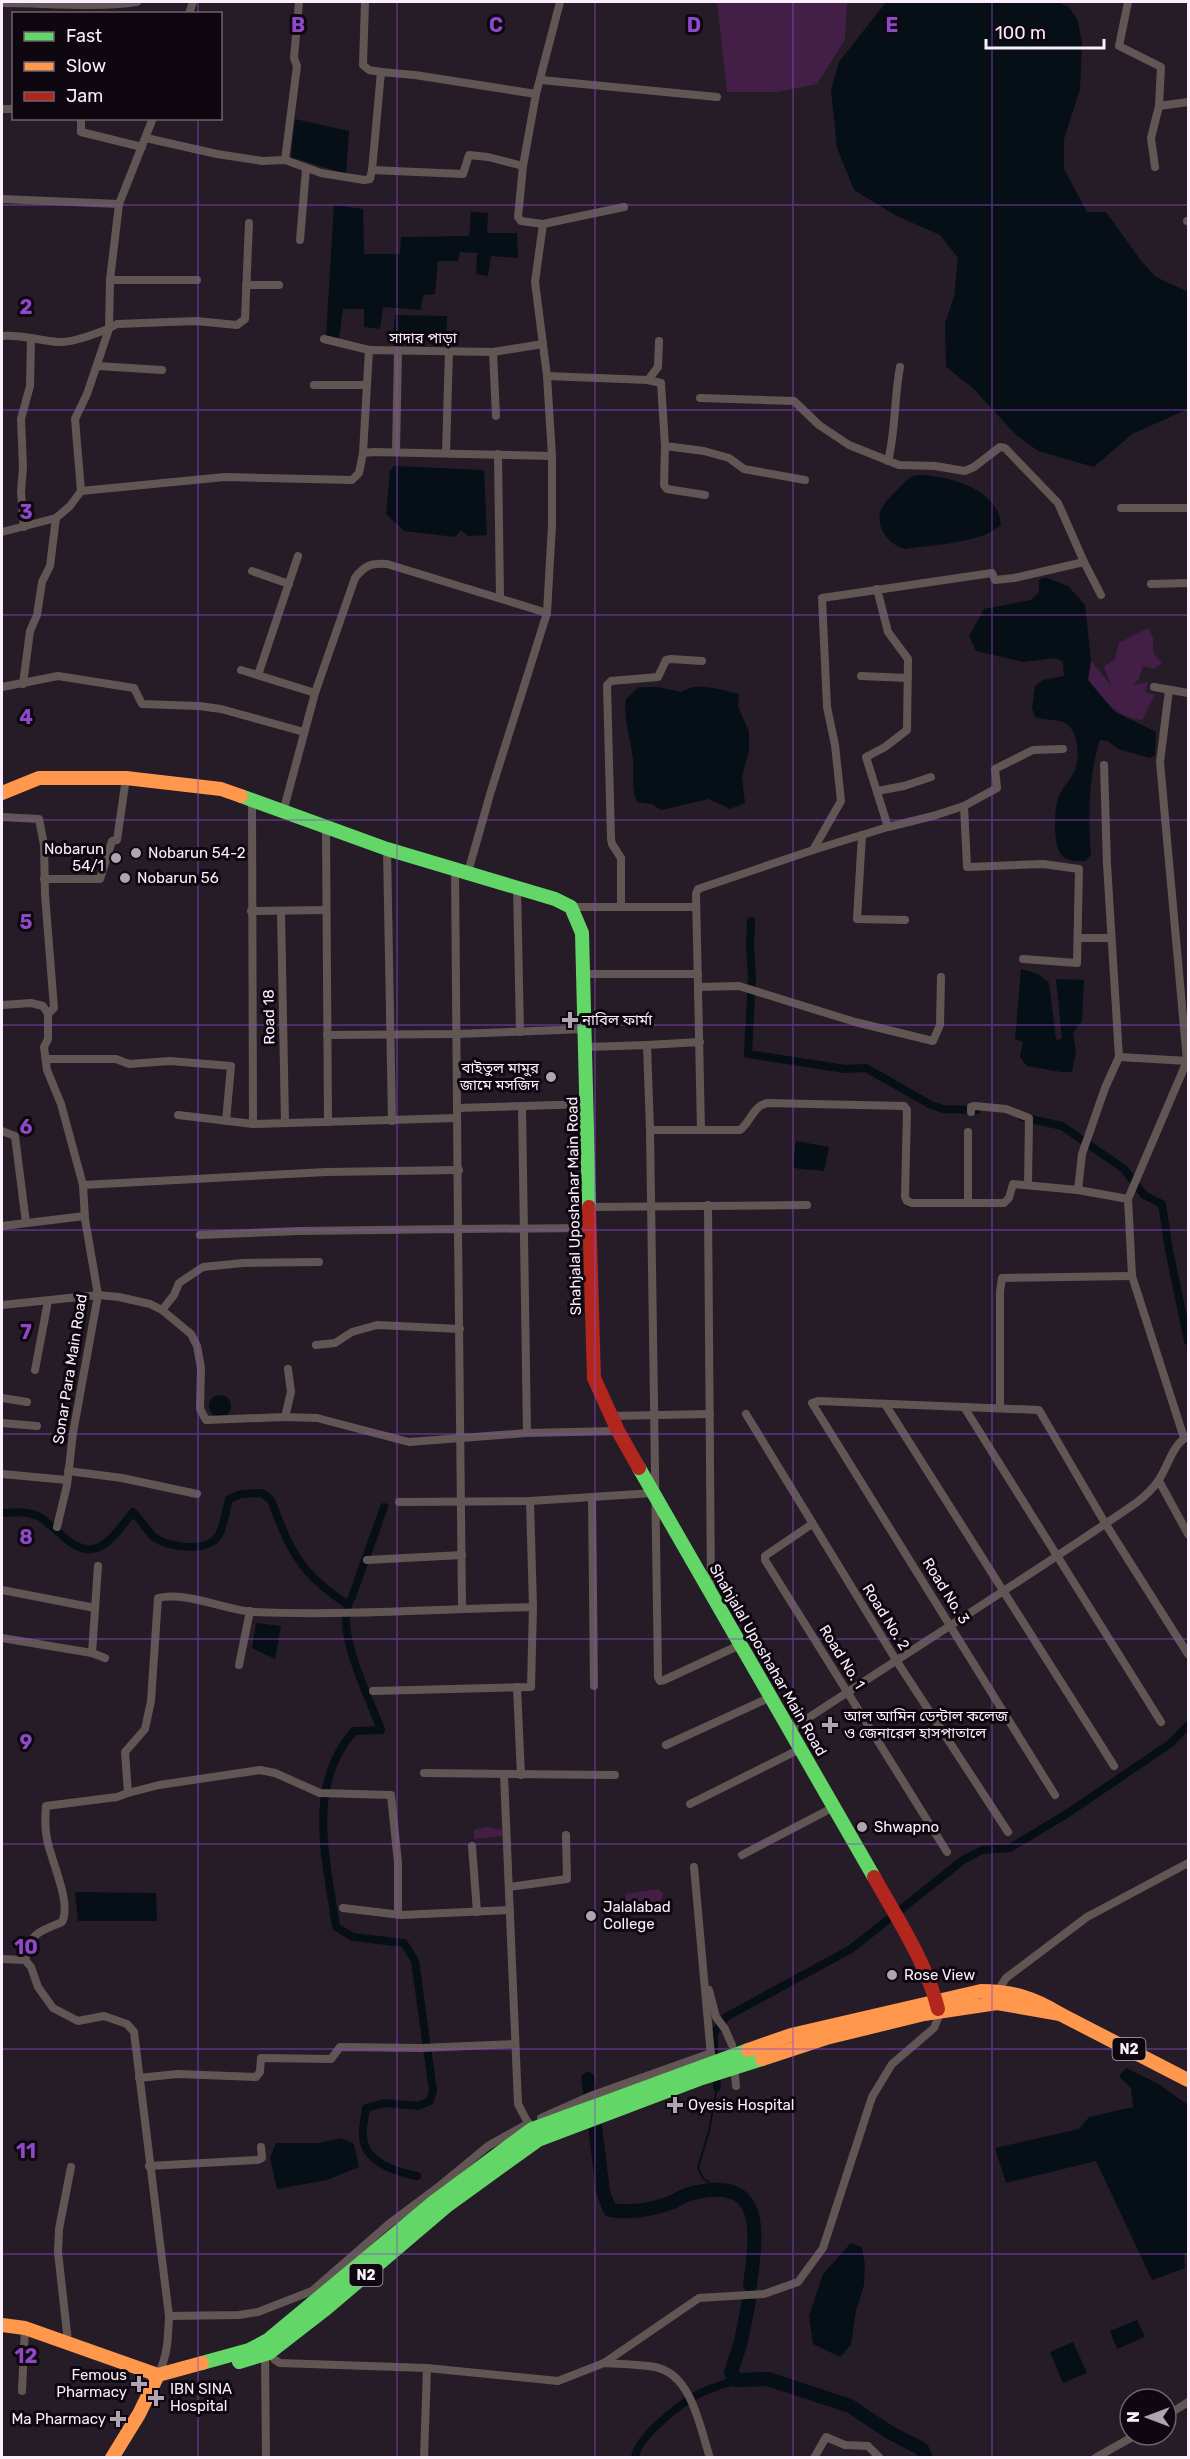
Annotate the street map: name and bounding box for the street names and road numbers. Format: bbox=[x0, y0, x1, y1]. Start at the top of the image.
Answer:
street label: সাদার পাড়া bbox=[388, 329, 458, 347]
street label: Road 18 bbox=[260, 989, 278, 1045]
street label: Shahjalal Uposhahar Main Road bbox=[563, 1096, 585, 1316]
street label: Sonar Para Main Road bbox=[49, 1293, 91, 1445]
street label: Road No. 3 bbox=[919, 1555, 973, 1627]
street label: Shahjalal Uposhahar Main Road bbox=[705, 1561, 831, 1759]
street label: Road No. 2 bbox=[859, 1581, 913, 1653]
street label: Road No. 1 bbox=[815, 1622, 869, 1692]
road number: N2 bbox=[1112, 2038, 1146, 2060]
road number: N2 bbox=[350, 2264, 382, 2286]

